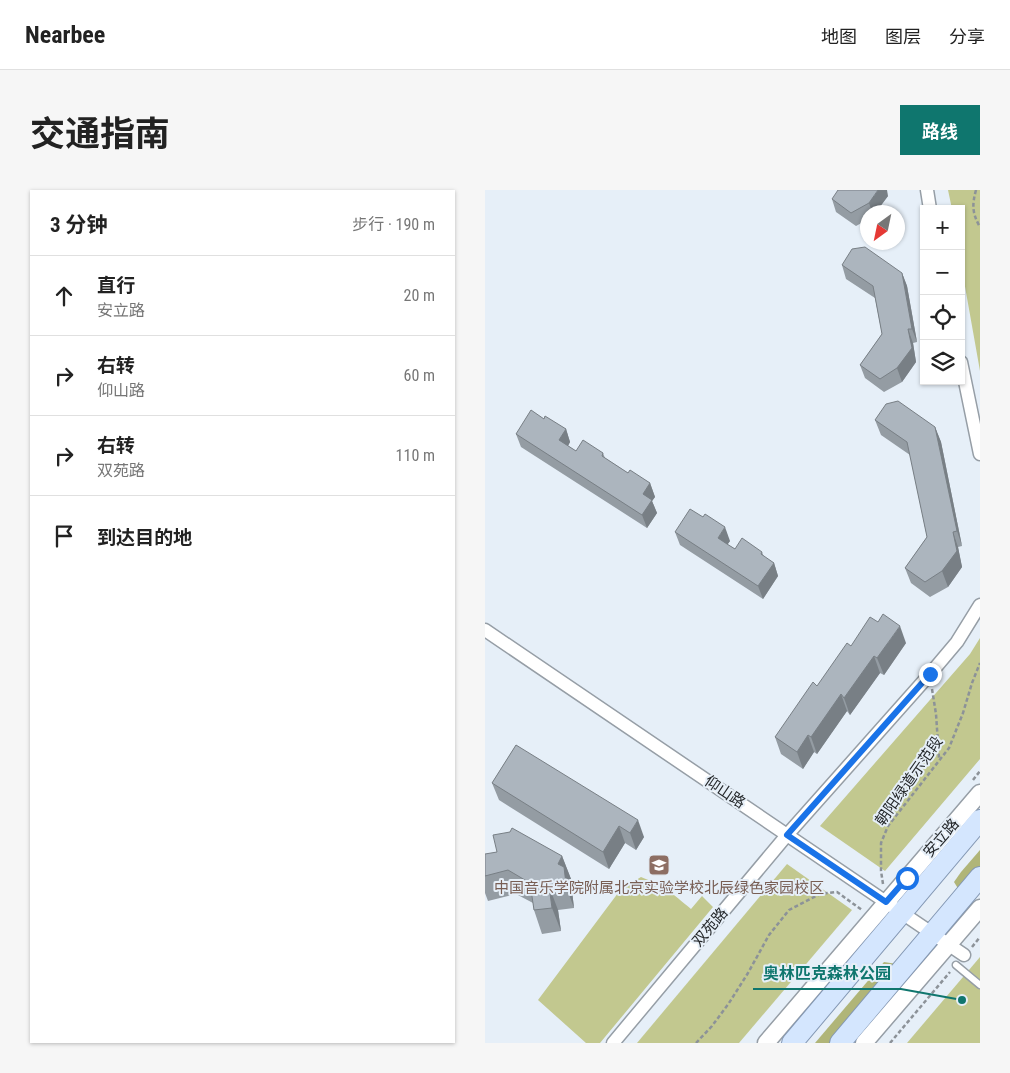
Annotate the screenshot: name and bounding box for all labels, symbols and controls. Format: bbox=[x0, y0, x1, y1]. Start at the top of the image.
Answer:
text: Nearbee bbox=[25, 21, 105, 49]
text: 地图 bbox=[821, 26, 857, 47]
text: 图层 bbox=[885, 26, 921, 47]
text: 分享 bbox=[949, 26, 985, 47]
button: 路线 bbox=[900, 105, 980, 155]
text: 交通指南 bbox=[30, 114, 170, 155]
north arrow bbox=[860, 205, 905, 250]
map controls bbox=[920, 205, 965, 385]
button: + bbox=[920, 205, 965, 250]
text: 3 分钟 bbox=[50, 213, 107, 237]
text: 步行 · 190 m bbox=[352, 215, 435, 234]
button: − bbox=[920, 250, 965, 295]
text: 直行 bbox=[97, 274, 135, 297]
icon: ahead bbox=[50, 282, 78, 310]
text: 20 m bbox=[403, 286, 435, 305]
button: locate bbox=[920, 295, 965, 340]
text: 安立路 bbox=[97, 301, 145, 320]
button: layers bbox=[920, 340, 965, 385]
text: 右转 bbox=[97, 354, 135, 377]
icon: right bbox=[50, 362, 78, 390]
text: 60 m bbox=[403, 366, 435, 385]
text: 仰山路 bbox=[97, 381, 145, 400]
text: 右转 bbox=[97, 434, 135, 457]
icon: right bbox=[50, 442, 78, 470]
text: 110 m bbox=[396, 446, 435, 465]
text: 双苑路 bbox=[97, 461, 145, 480]
icon: arrive bbox=[50, 522, 78, 550]
text: 到达目的地 bbox=[97, 526, 192, 549]
route end bbox=[919, 663, 942, 686]
street label: 朝阳绿道示范段 bbox=[872, 733, 946, 829]
street label: 仰山路 bbox=[701, 772, 749, 812]
street label: 安立路 bbox=[919, 815, 963, 861]
school or university icon: 中国音乐学院附属北京实验学校北辰绿色家园校区 bbox=[647, 853, 671, 877]
route start bbox=[896, 867, 919, 890]
place label: 中国音乐学院附属北京实验学校北辰绿色家园校区 bbox=[494, 879, 824, 897]
street label: 双苑路 bbox=[689, 904, 731, 950]
callout: 奥林匹克森林公园 bbox=[753, 958, 901, 989]
text: 奥林匹克森林公园 bbox=[763, 964, 891, 983]

